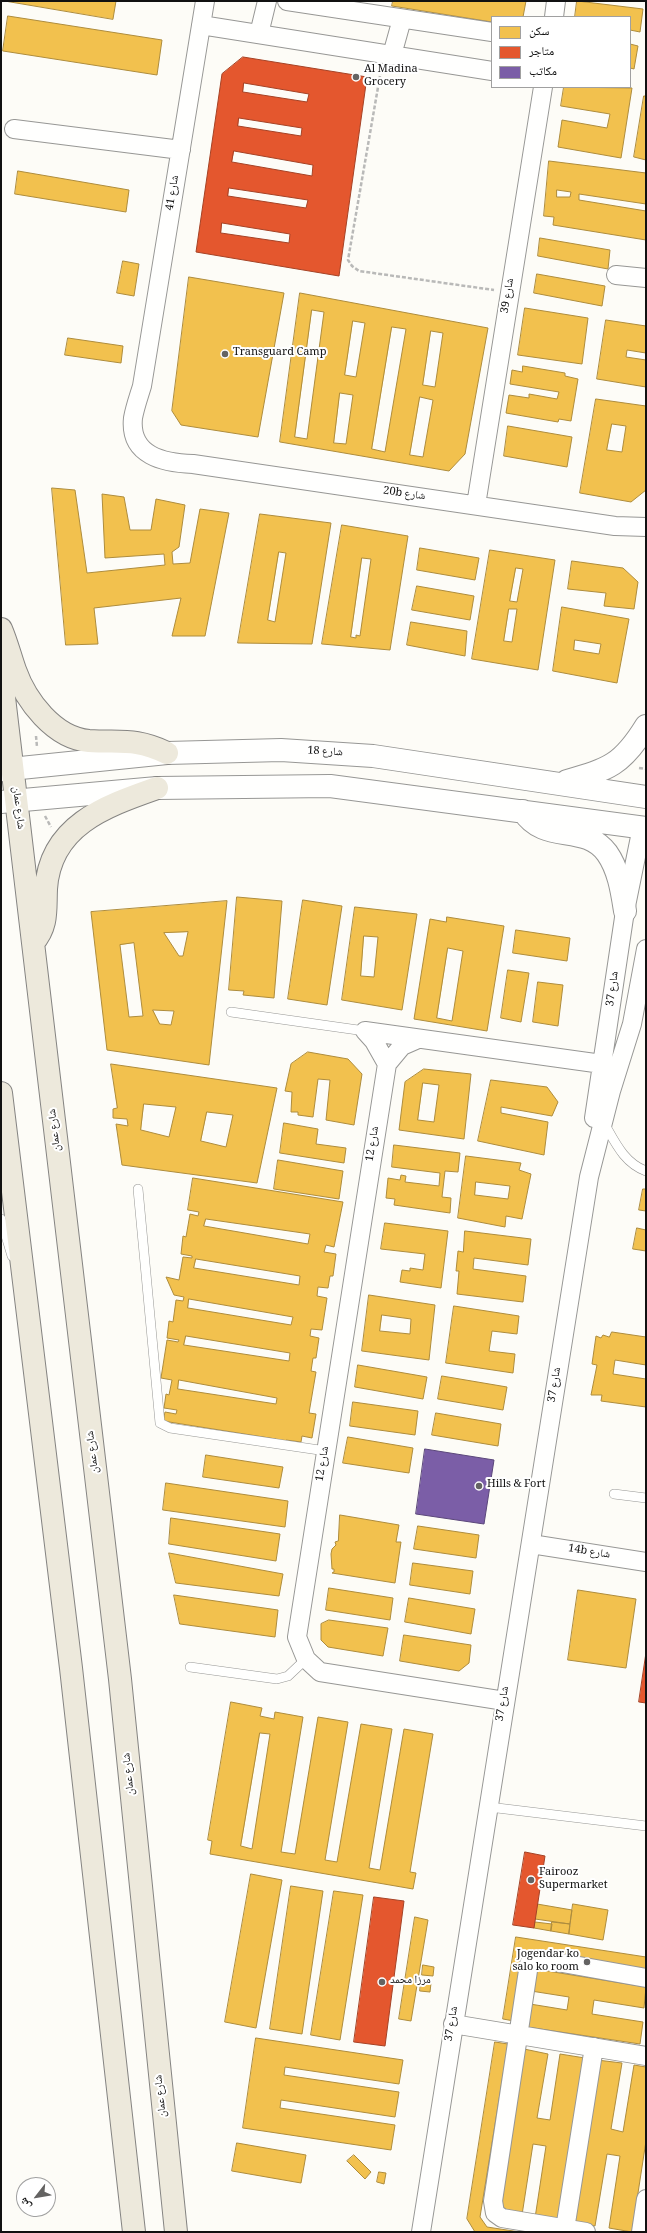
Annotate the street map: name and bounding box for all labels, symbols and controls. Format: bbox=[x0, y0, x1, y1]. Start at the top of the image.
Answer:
legend bbox=[491, 16, 631, 88]
text: سكن bbox=[529, 22, 549, 43]
text: متاجر bbox=[529, 42, 554, 63]
text: مكاتب bbox=[529, 62, 557, 83]
place label: Al Madina Grocery bbox=[364, 64, 418, 90]
marker: Al Madina Grocery bbox=[351, 72, 361, 82]
street label: شارع 41 bbox=[165, 174, 183, 212]
street label: شارع 39 bbox=[500, 277, 518, 315]
place label: Transguard Camp bbox=[233, 347, 327, 361]
marker: Transguard Camp bbox=[220, 349, 230, 359]
street label: 20b شارع bbox=[382, 486, 426, 504]
street label: شارع 18 bbox=[307, 745, 343, 761]
street label: شارع عمان bbox=[8, 786, 26, 830]
street label: شارع 37 bbox=[605, 970, 623, 1008]
street label: شارع عمان bbox=[47, 1108, 65, 1152]
street label: شارع 12 bbox=[365, 1125, 383, 1163]
street label: شارع 37 bbox=[547, 1366, 565, 1404]
street label: شارع عمان bbox=[85, 1430, 103, 1474]
street label: شارع 12 bbox=[315, 1445, 333, 1483]
place label: Hills & Fort bbox=[487, 1479, 545, 1493]
marker: Hills & Fort bbox=[474, 1481, 484, 1491]
street label: 14b شارع bbox=[567, 1543, 611, 1563]
street label: شارع 37 bbox=[495, 1685, 513, 1723]
street label: شارع عمان bbox=[121, 1752, 139, 1796]
place label: Fairooz Supermarket bbox=[539, 1867, 608, 1893]
marker: Fairooz Supermarket bbox=[526, 1875, 536, 1885]
place label: Jogendar ko salo ko room bbox=[512, 1949, 579, 1975]
marker: Jogendar ko salo ko room bbox=[582, 1957, 592, 1967]
place label: مرزا محمد bbox=[390, 1975, 431, 1989]
marker: مرزا محمد bbox=[377, 1977, 387, 1987]
street label: شارع 37 bbox=[444, 2005, 462, 2043]
street label: شارع عمان bbox=[153, 2074, 171, 2118]
north arrow bbox=[16, 2177, 56, 2217]
text: ش bbox=[15, 2193, 37, 2213]

